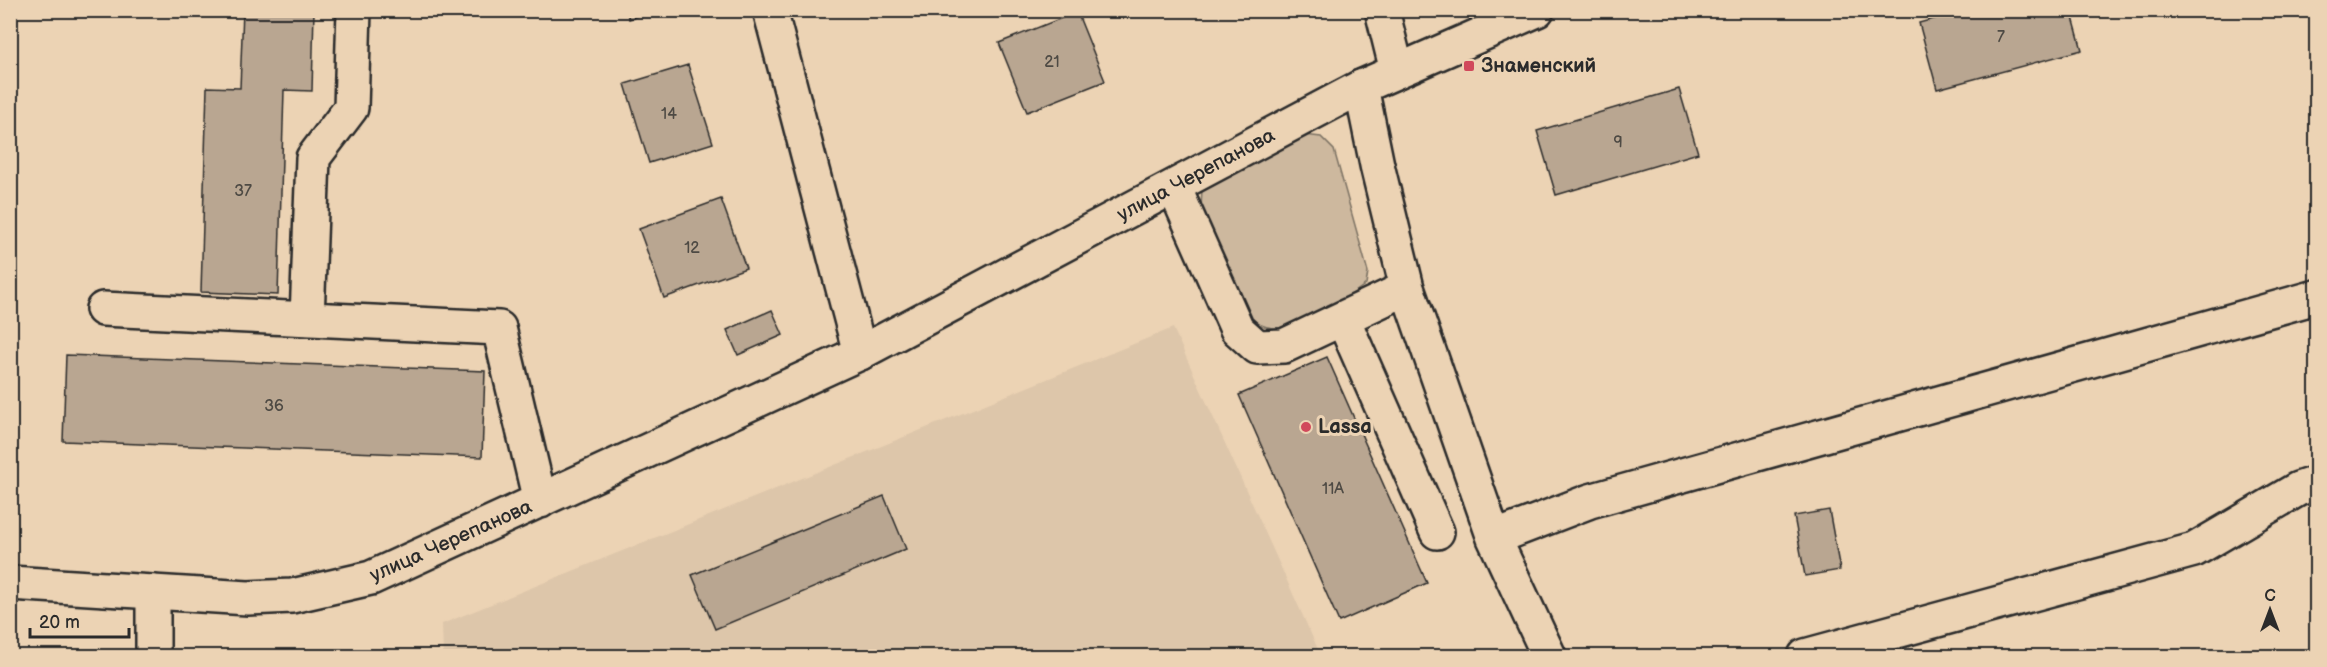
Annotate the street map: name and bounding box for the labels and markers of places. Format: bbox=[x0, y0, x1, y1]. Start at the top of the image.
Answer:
place label: Знаменский bbox=[1481, 54, 1596, 78]
marker: Знаменский bbox=[1462, 59, 1476, 73]
place label: Lassa bbox=[1318, 415, 1372, 439]
marker: Lassa bbox=[1299, 420, 1313, 434]

